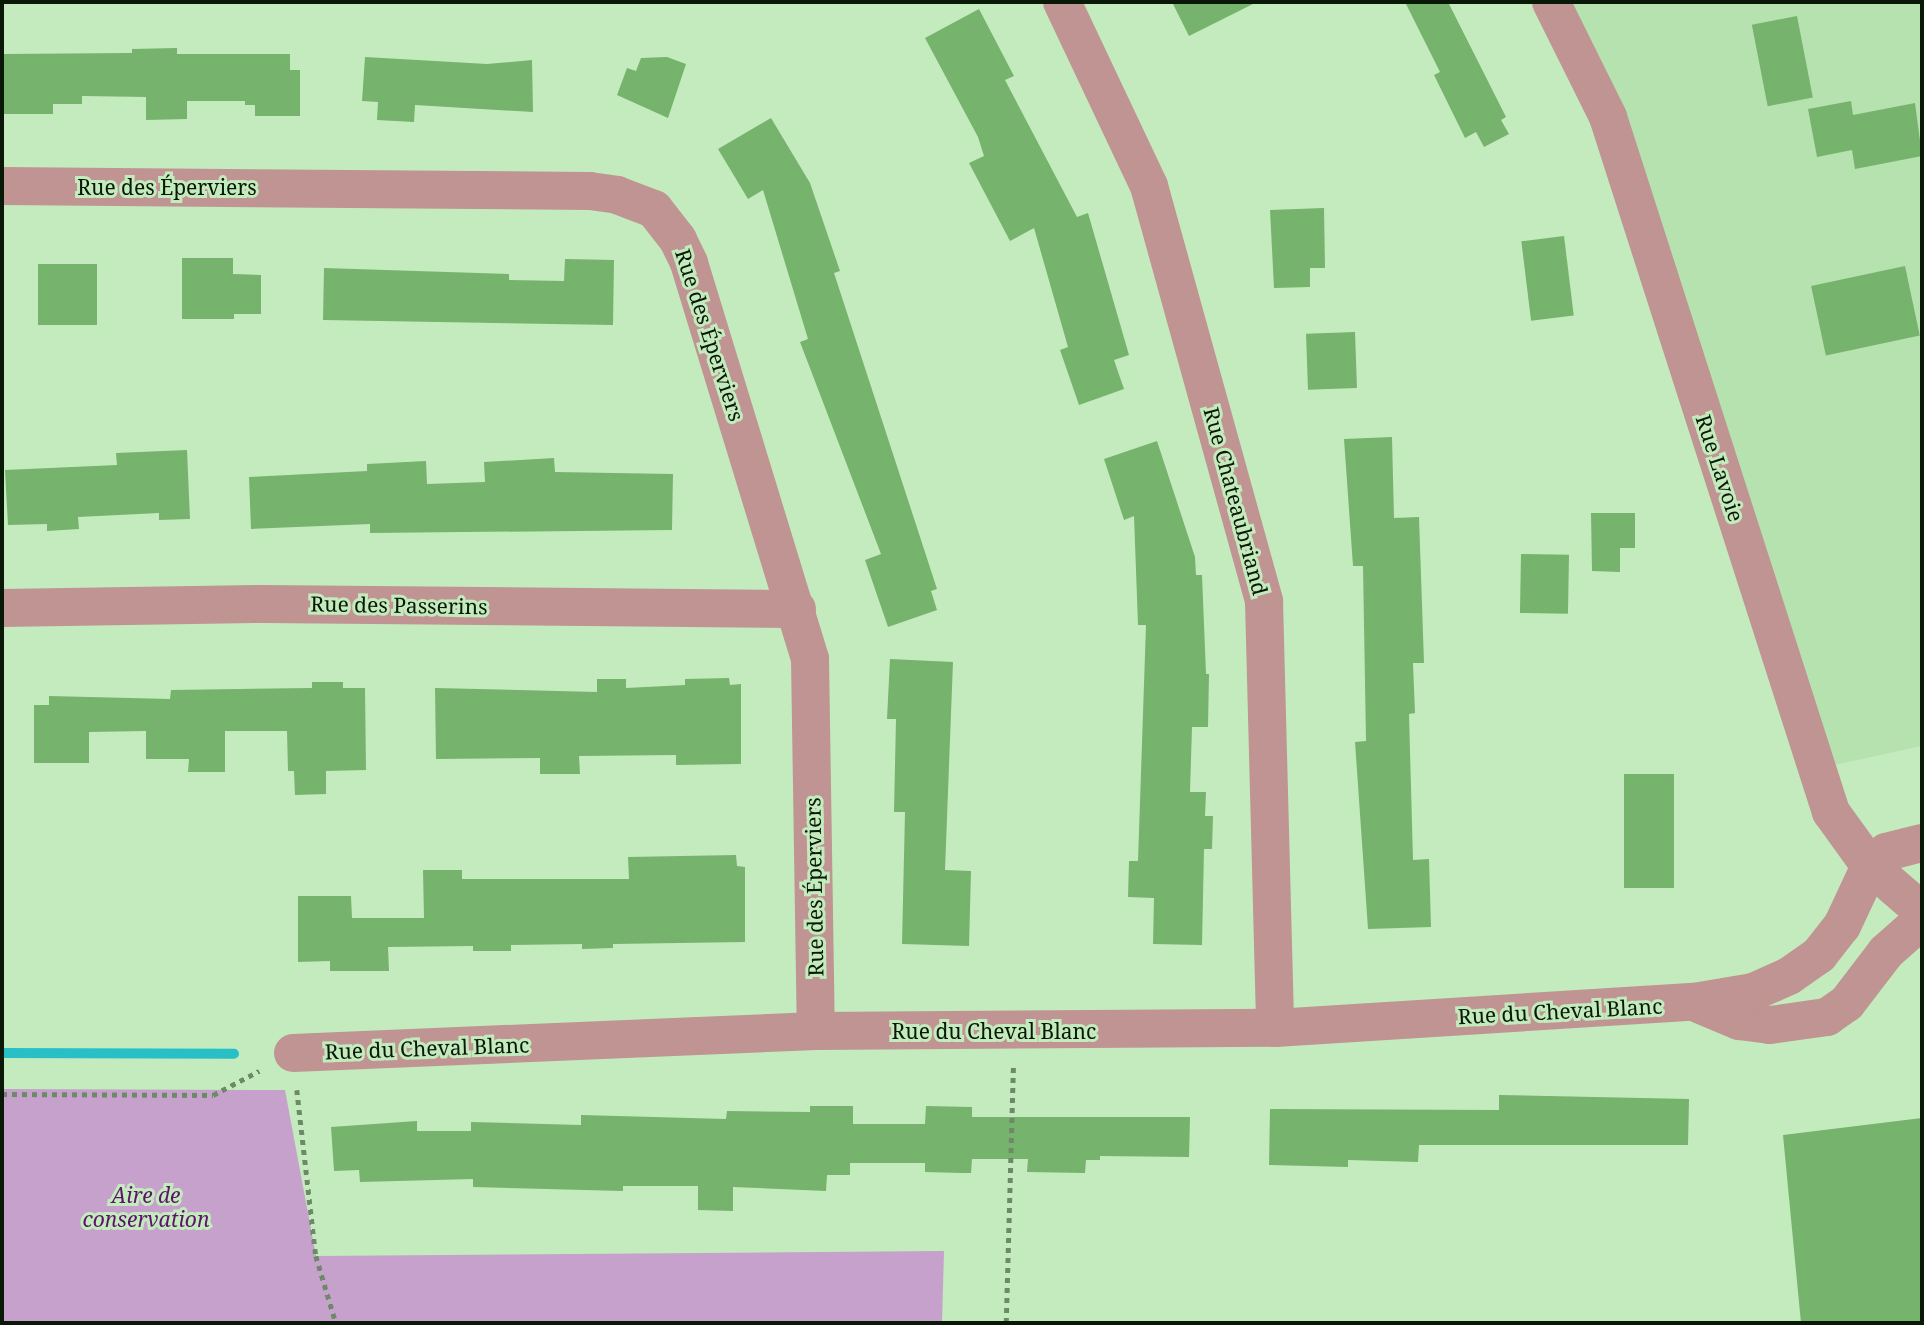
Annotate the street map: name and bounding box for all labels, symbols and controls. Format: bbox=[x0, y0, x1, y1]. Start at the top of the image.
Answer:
street label: Rue des Éperviers bbox=[77, 174, 257, 200]
street label: Rue des Éperviers bbox=[670, 246, 750, 424]
street label: Rue Chateaubriand bbox=[1199, 404, 1273, 598]
street label: Rue Lavoie bbox=[1691, 411, 1749, 525]
street label: Rue des Passerins bbox=[310, 591, 488, 619]
street label: Rue des Éperviers bbox=[800, 797, 828, 977]
street label: Rue du Cheval Blanc bbox=[1457, 993, 1663, 1029]
street label: Rue du Cheval Blanc bbox=[892, 1018, 1096, 1044]
street label: Rue du Cheval Blanc bbox=[324, 1032, 530, 1064]
park label: Aire de conservation bbox=[83, 1182, 209, 1232]

